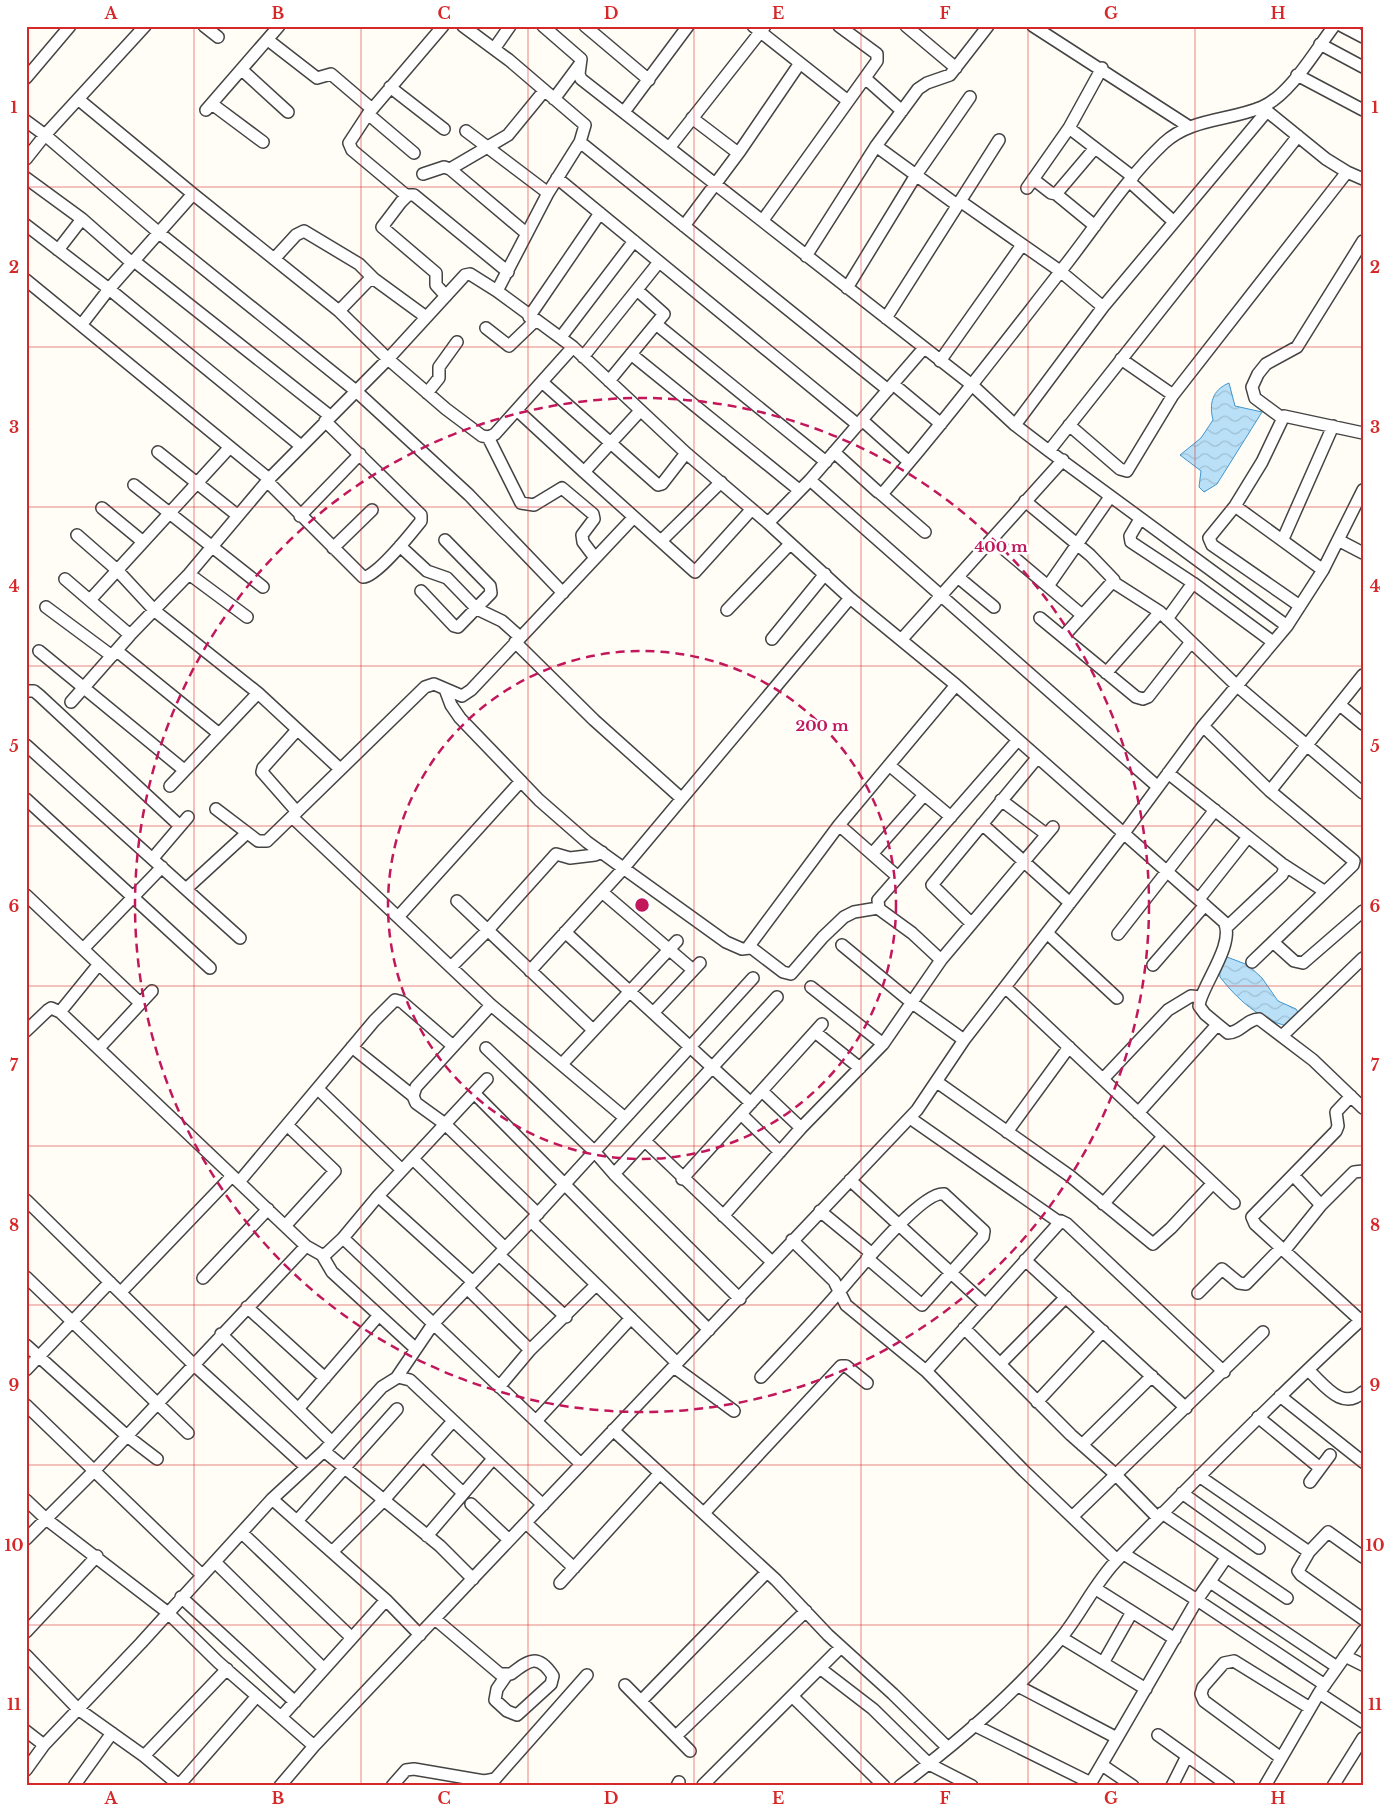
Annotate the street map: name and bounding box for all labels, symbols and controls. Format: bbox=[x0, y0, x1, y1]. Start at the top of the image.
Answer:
text: A bbox=[104, 3, 119, 23]
text: B bbox=[272, 3, 285, 23]
text: C bbox=[437, 3, 451, 23]
text: D bbox=[604, 3, 618, 23]
text: E bbox=[772, 3, 784, 23]
text: F bbox=[939, 3, 951, 23]
text: G bbox=[1104, 3, 1118, 23]
text: H bbox=[1270, 3, 1286, 23]
text: 1 bbox=[11, 97, 18, 117]
text: 1 bbox=[1372, 97, 1379, 117]
text: 2 bbox=[9, 257, 19, 277]
text: 2 bbox=[1370, 257, 1380, 277]
text: 3 bbox=[9, 417, 19, 437]
text: 3 bbox=[1370, 417, 1380, 437]
text: 400 m bbox=[974, 537, 1028, 556]
text: 4 bbox=[9, 576, 19, 596]
text: 4 bbox=[1370, 576, 1380, 596]
text: 200 m bbox=[796, 716, 849, 735]
text: 5 bbox=[9, 736, 19, 756]
text: 5 bbox=[1370, 736, 1380, 756]
text: 6 bbox=[9, 896, 20, 916]
centre of rings bbox=[633, 896, 651, 914]
text: 6 bbox=[1370, 896, 1381, 916]
text: 7 bbox=[10, 1055, 19, 1075]
text: 7 bbox=[1371, 1055, 1380, 1075]
text: 8 bbox=[9, 1215, 19, 1235]
text: 8 bbox=[1370, 1215, 1380, 1235]
text: 9 bbox=[9, 1375, 20, 1395]
text: 9 bbox=[1370, 1375, 1381, 1395]
text: 10 bbox=[4, 1535, 24, 1555]
text: 10 bbox=[1365, 1535, 1385, 1555]
text: 11 bbox=[7, 1694, 21, 1714]
text: 11 bbox=[1368, 1694, 1382, 1714]
text: A bbox=[104, 1788, 119, 1808]
text: B bbox=[272, 1788, 285, 1808]
text: C bbox=[437, 1788, 451, 1808]
text: D bbox=[604, 1788, 618, 1808]
text: E bbox=[772, 1788, 784, 1808]
text: F bbox=[939, 1788, 951, 1808]
text: G bbox=[1104, 1788, 1118, 1808]
text: H bbox=[1270, 1788, 1286, 1808]

